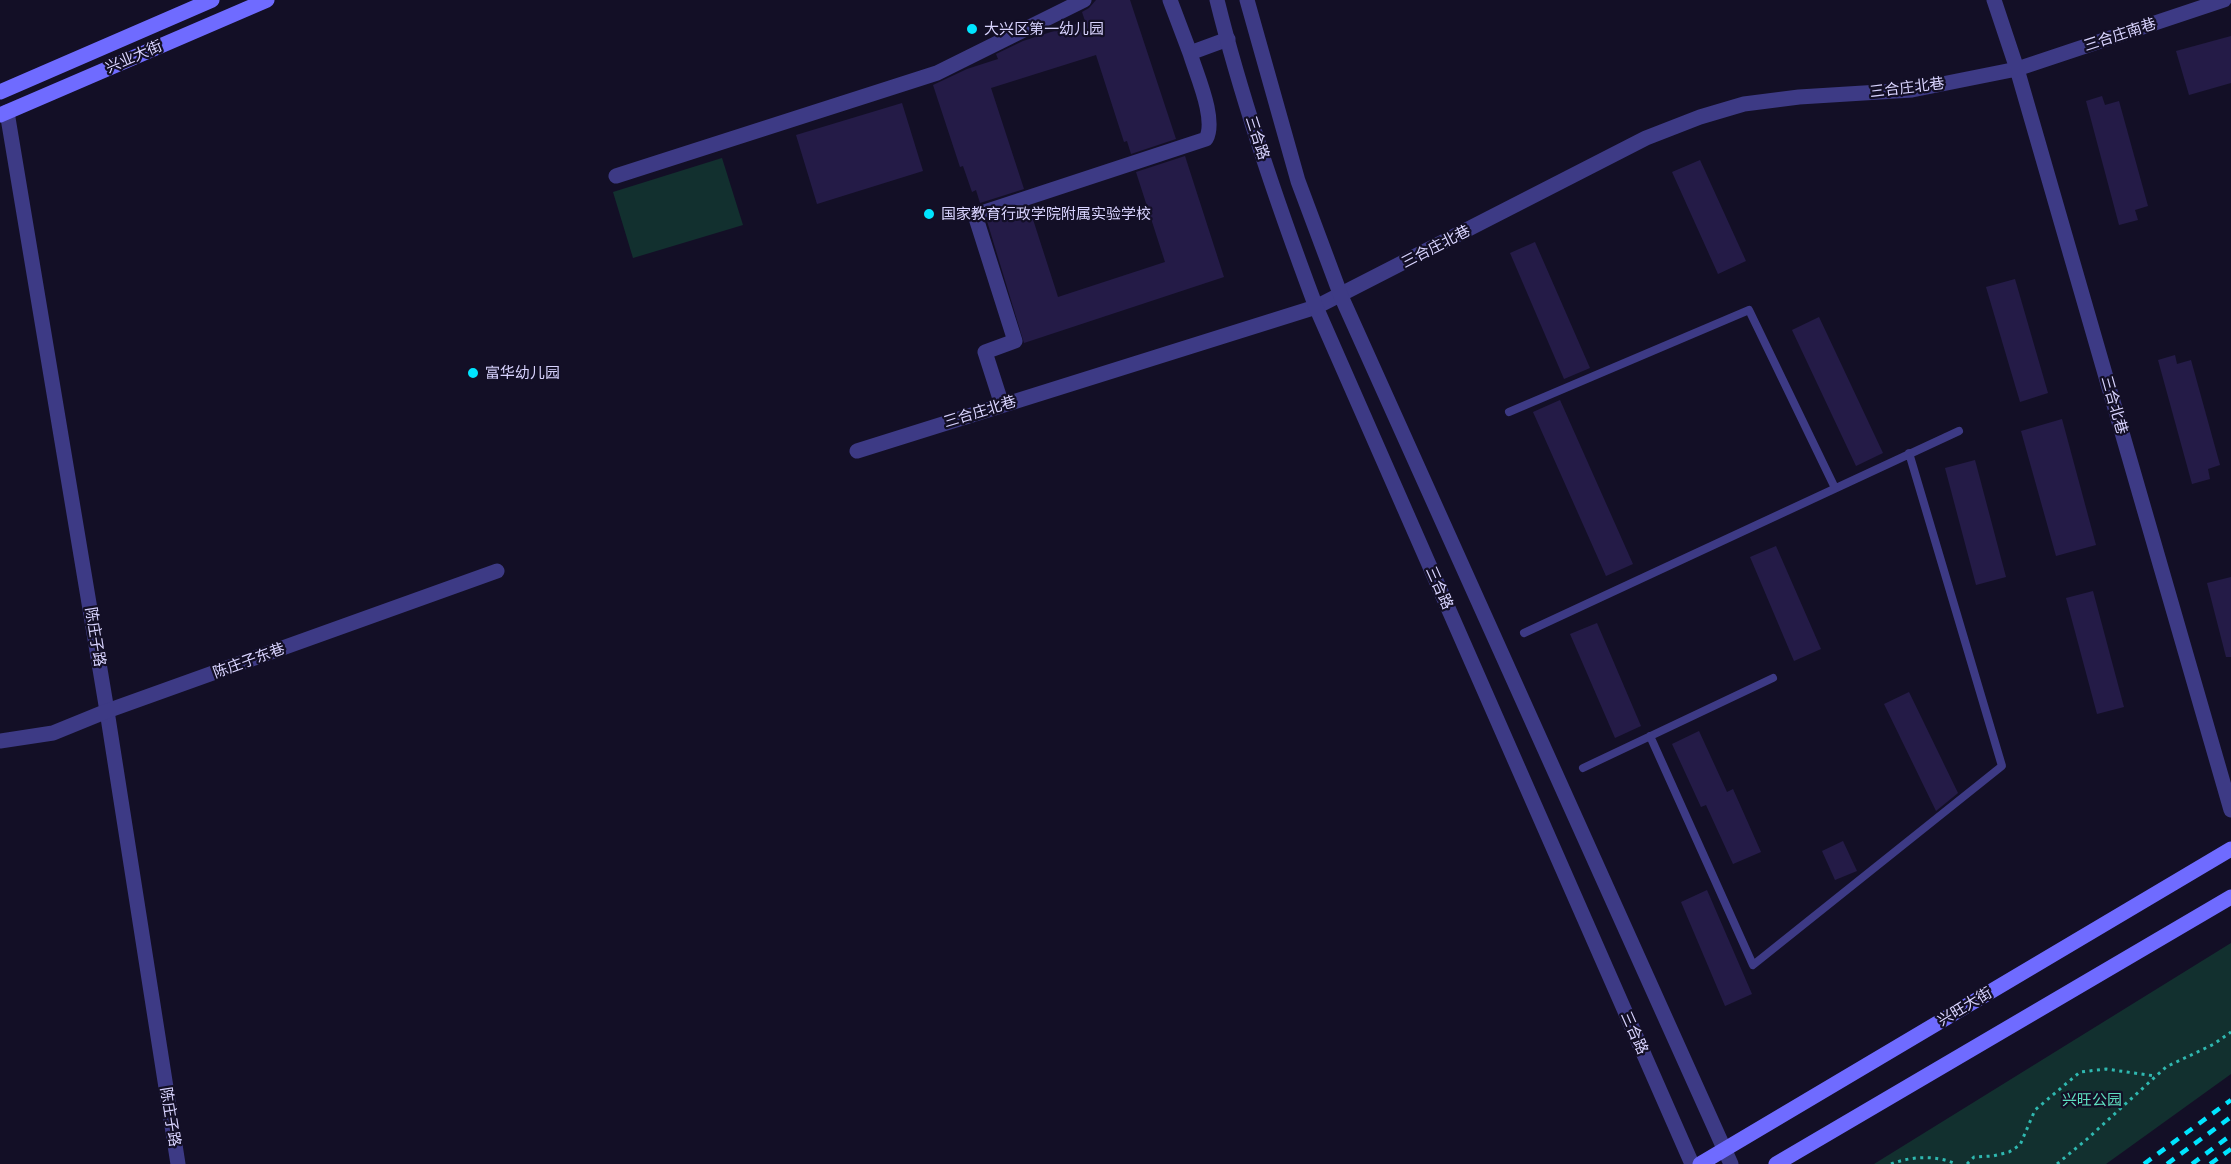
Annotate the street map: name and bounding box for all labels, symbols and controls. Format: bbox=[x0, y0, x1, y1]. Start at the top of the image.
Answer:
street label: 三合庄南巷 bbox=[2082, 15, 2158, 55]
place label: 大兴区第一幼儿园 bbox=[984, 20, 1104, 38]
marker: 大兴区第一幼儿园 bbox=[965, 22, 979, 36]
street label: 兴业大街 bbox=[103, 37, 165, 77]
street label: 三合庄北巷 bbox=[1869, 74, 1945, 102]
street label: 三合路 bbox=[1241, 114, 1273, 162]
place label: 国家教育行政学院附属实验学校 bbox=[941, 205, 1151, 223]
marker: 国家教育行政学院附属实验学校 bbox=[922, 207, 936, 221]
street label: 三合庄北巷 bbox=[1399, 222, 1473, 272]
place label: 富华幼儿园 bbox=[485, 364, 560, 382]
marker: 富华幼儿园 bbox=[466, 366, 480, 380]
street label: 三合北巷 bbox=[2097, 374, 2131, 436]
street label: 三合庄北巷 bbox=[942, 392, 1018, 432]
street label: 三合路 bbox=[1422, 564, 1456, 612]
street label: 陈庄子路 bbox=[81, 606, 109, 668]
street label: 陈庄子东巷 bbox=[211, 640, 287, 682]
street label: 兴旺大街 bbox=[1935, 984, 1995, 1030]
street label: 三合路 bbox=[1617, 1009, 1651, 1057]
street label: 陈庄子路 bbox=[156, 1086, 184, 1148]
park label: 兴旺公园 bbox=[2062, 1091, 2122, 1109]

